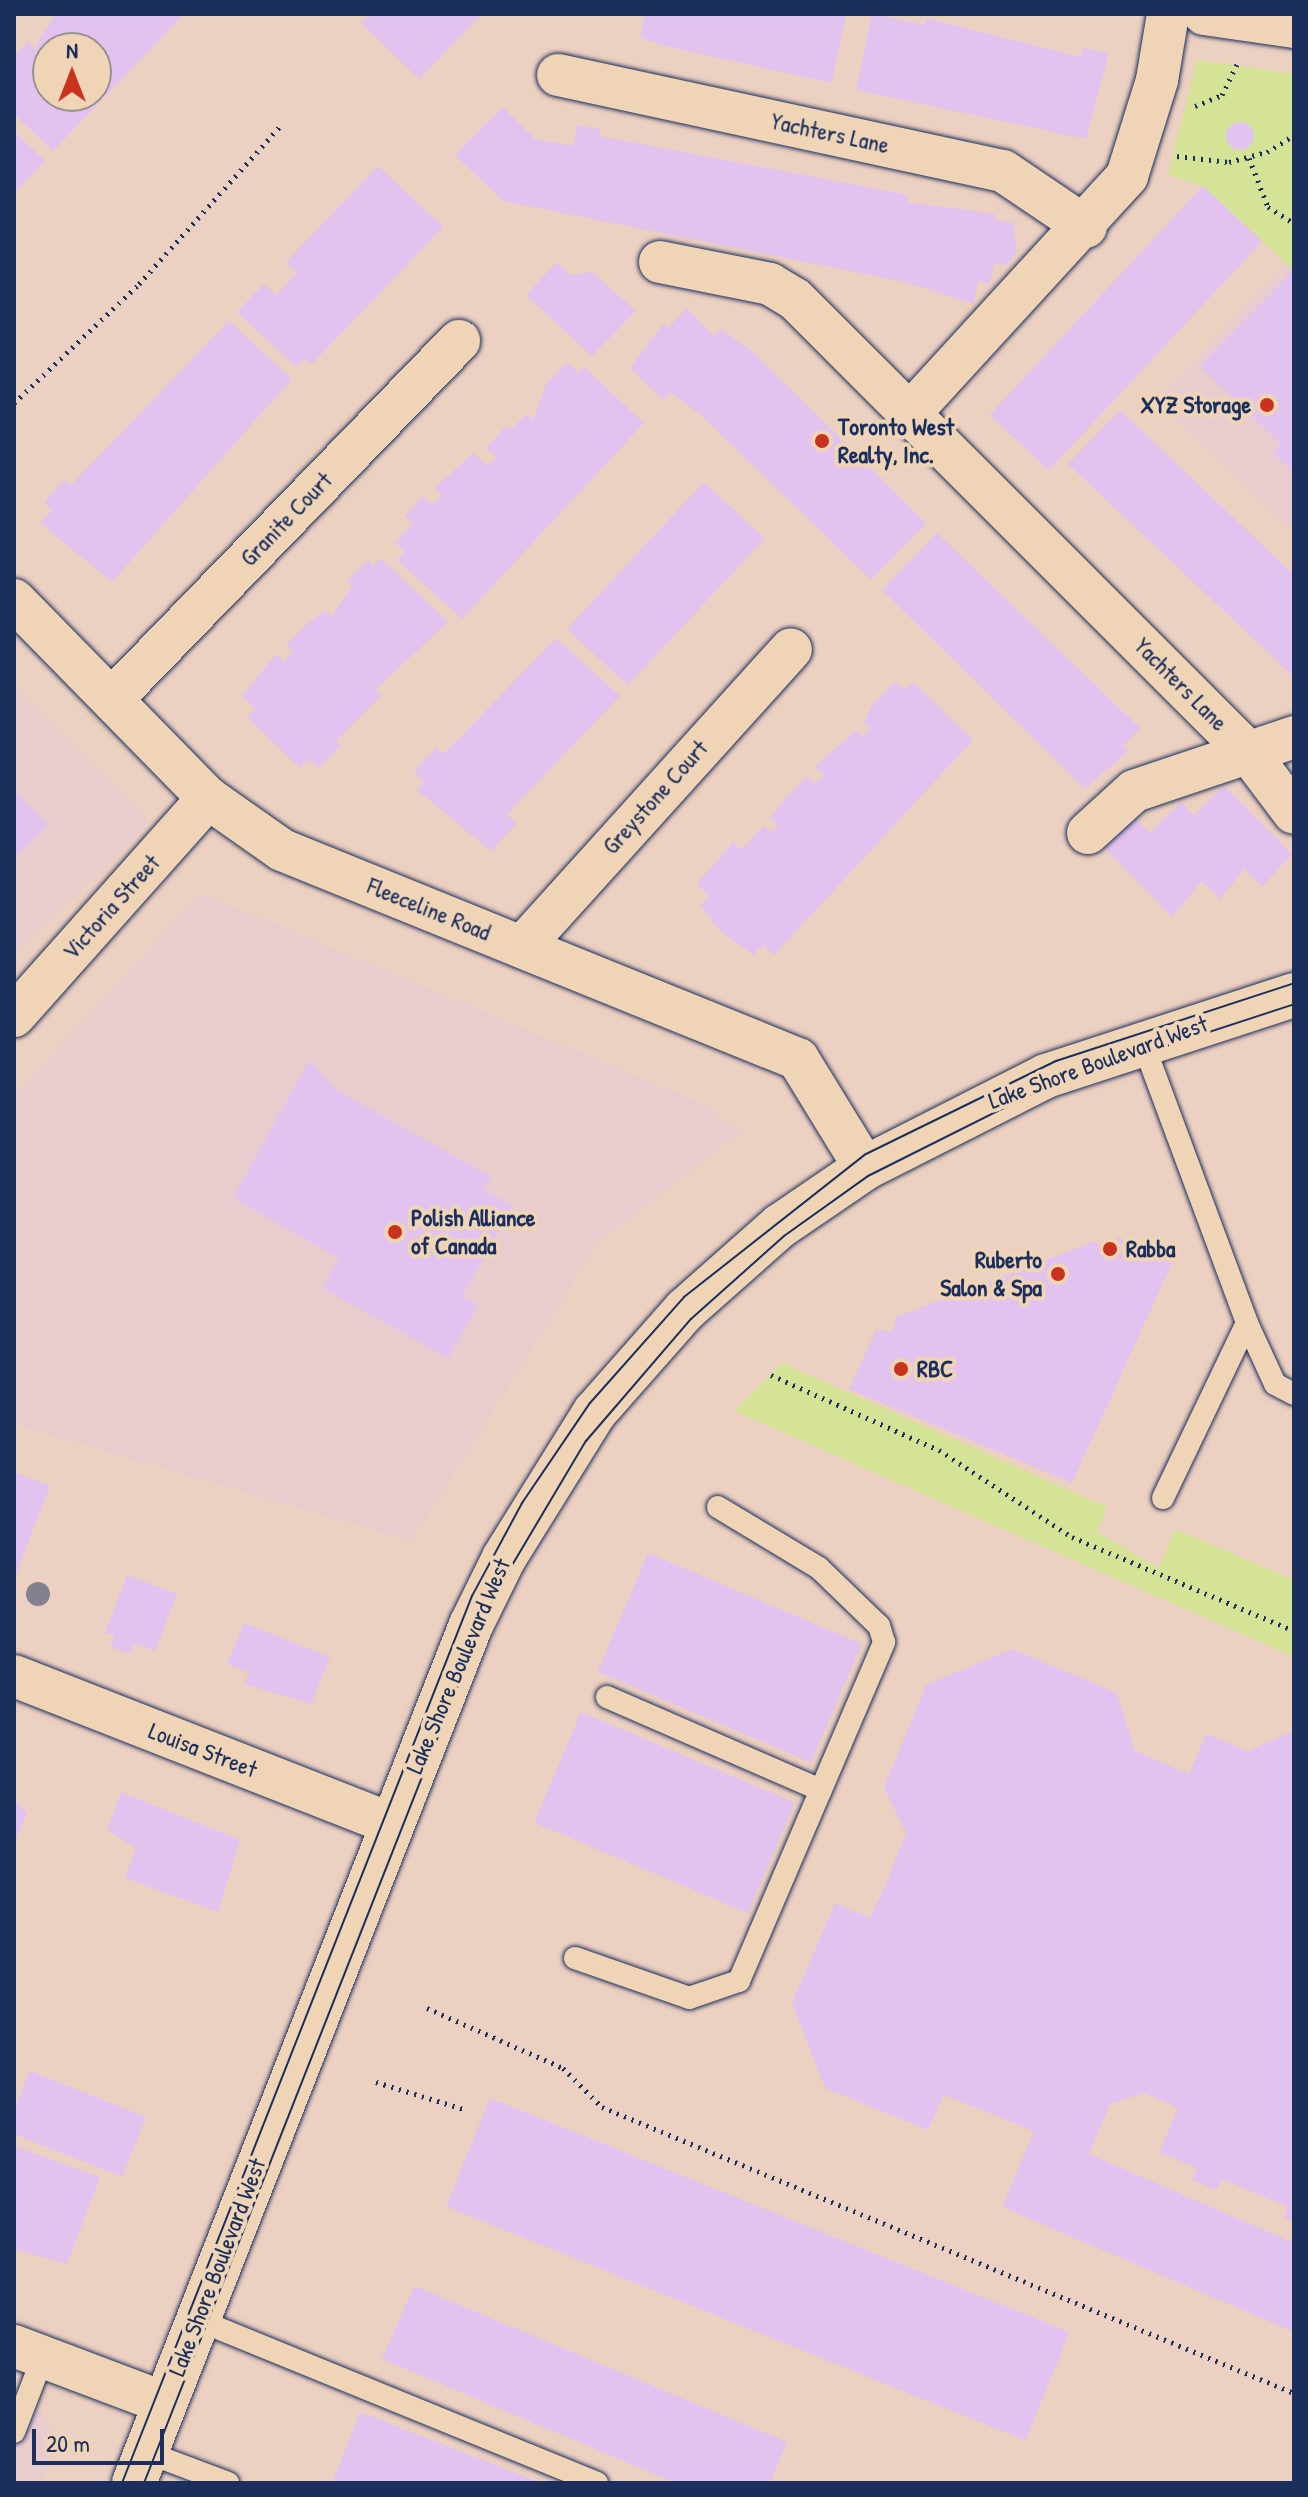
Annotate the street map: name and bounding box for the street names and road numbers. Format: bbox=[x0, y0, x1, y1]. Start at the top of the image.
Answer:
street label: Yachters Lane bbox=[768, 106, 892, 160]
street label: Granite Court bbox=[234, 466, 338, 572]
street label: Yachters Lane bbox=[1128, 631, 1234, 737]
street label: Greystone Court bbox=[596, 734, 714, 860]
street label: Victoria Street bbox=[56, 848, 166, 966]
street label: Fleeceline Road bbox=[363, 871, 495, 947]
street label: Lake Shore Boulevard West bbox=[985, 1009, 1211, 1115]
street label: Lake Shore Boulevard West bbox=[400, 1554, 516, 1778]
street label: Louisa Street bbox=[145, 1716, 261, 1784]
street label: Lake Shore Boulevard West bbox=[162, 2154, 272, 2380]

